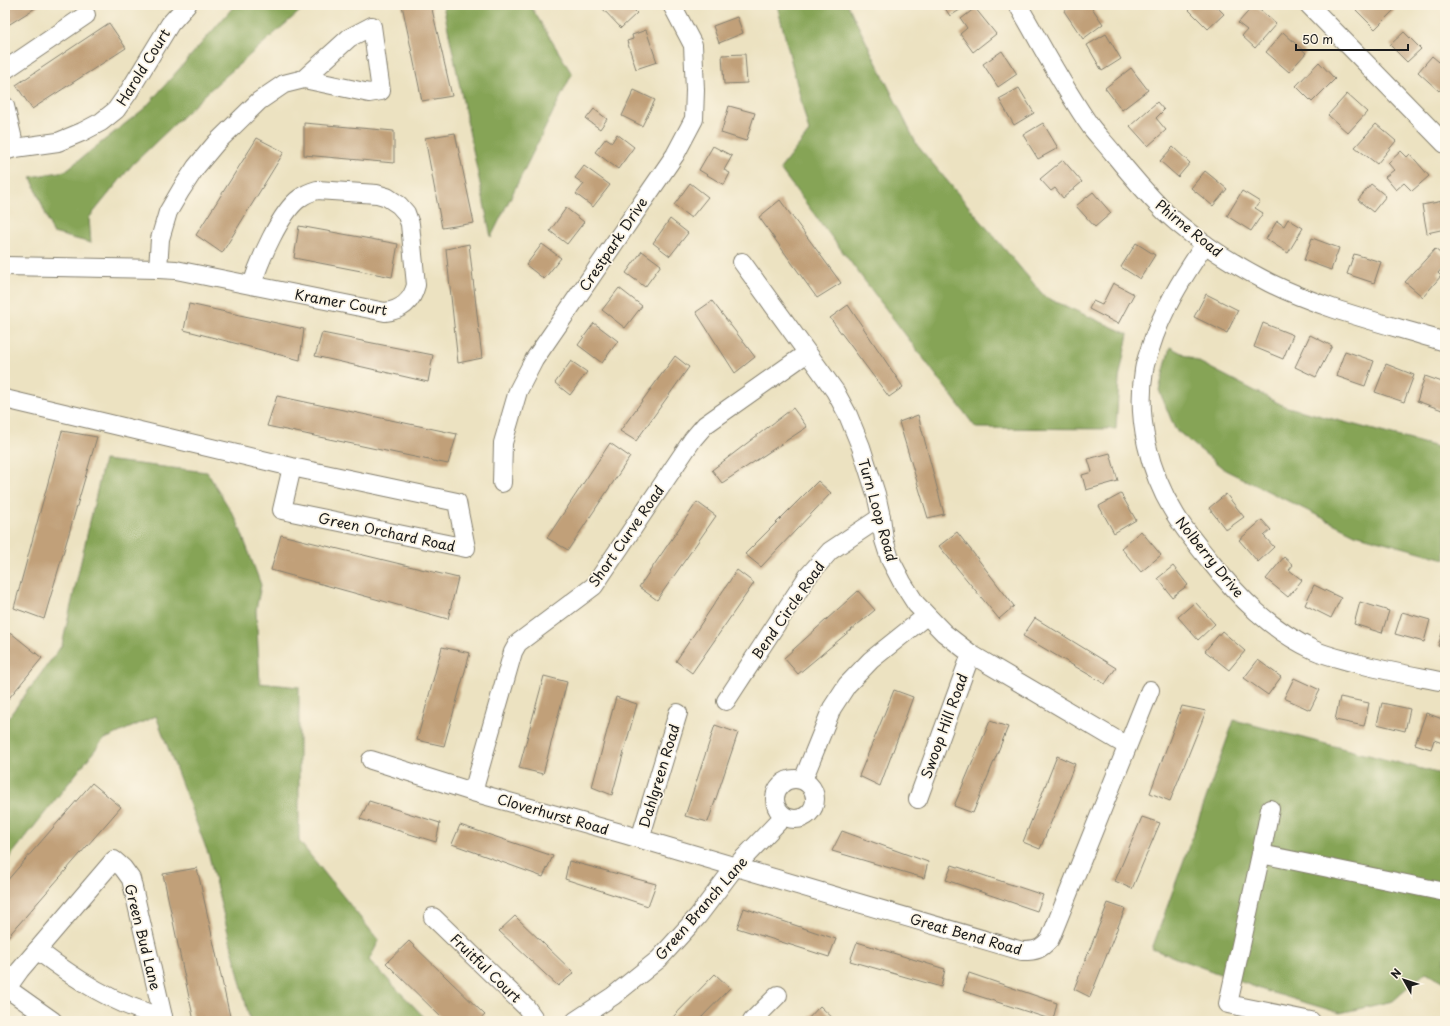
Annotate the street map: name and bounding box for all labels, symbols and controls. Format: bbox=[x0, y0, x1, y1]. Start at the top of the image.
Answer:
street label: Harold Court bbox=[111, 24, 175, 110]
scale bar bbox=[1296, 26, 1408, 52]
text: 50 m bbox=[1302, 30, 1333, 48]
street label: Crestpark Drive bbox=[574, 193, 652, 295]
street label: Phirne Road bbox=[1151, 194, 1227, 262]
street label: Kramer Court bbox=[293, 284, 389, 321]
street label: Turn Loop Road bbox=[853, 456, 903, 564]
street label: Short Curve Road bbox=[583, 481, 669, 591]
street label: Green Orchard Road bbox=[316, 507, 458, 557]
street label: Nolberry Drive bbox=[1171, 512, 1249, 602]
street label: Bend Circle Road bbox=[746, 557, 830, 663]
street label: Swoop Hill Road bbox=[915, 671, 973, 781]
street label: Dahlgreen Road bbox=[633, 722, 685, 830]
street label: Cloverhurst Road bbox=[495, 788, 611, 840]
street label: Green Branch Lane bbox=[650, 851, 752, 965]
street label: Green Bud Lane bbox=[120, 882, 166, 992]
street label: Great Bend Road bbox=[908, 908, 1024, 960]
street label: Fruitful Court bbox=[446, 929, 527, 1008]
north arrow bbox=[1384, 960, 1424, 1000]
text: N bbox=[1386, 964, 1405, 982]

